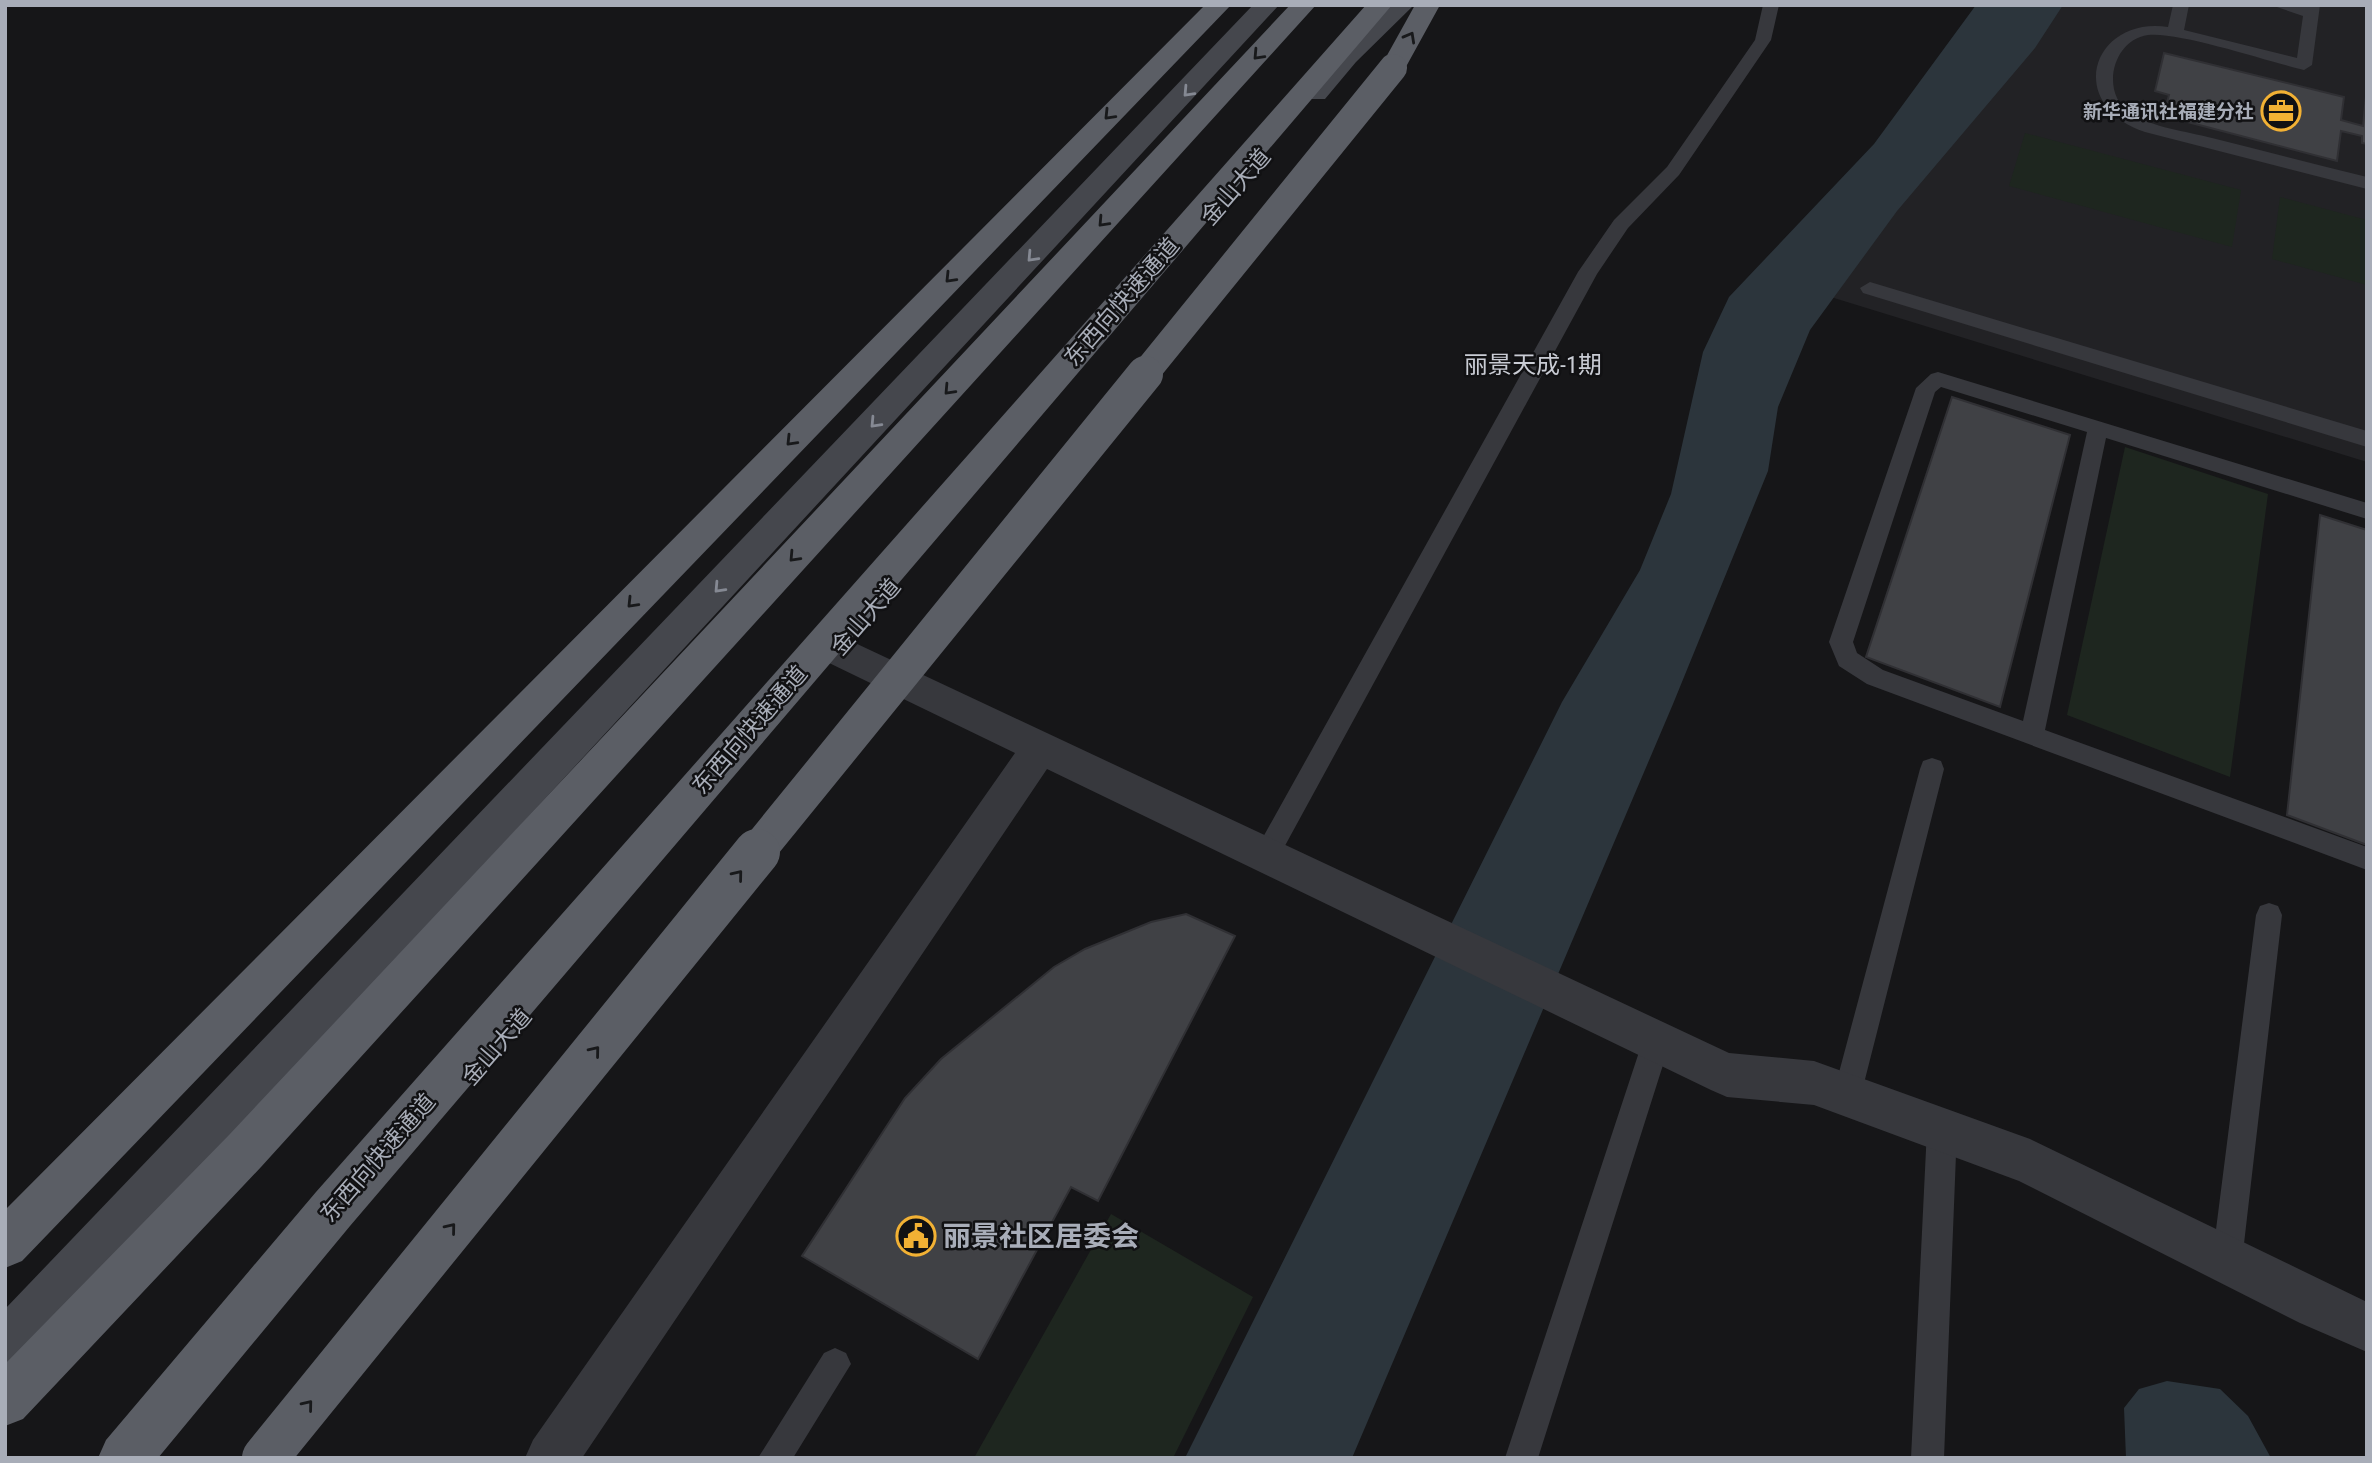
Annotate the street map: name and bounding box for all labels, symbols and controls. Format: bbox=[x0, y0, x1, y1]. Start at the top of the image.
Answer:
one-way arrow bbox=[1402, 31, 1415, 44]
one-way arrow bbox=[1253, 47, 1266, 60]
one-way arrow bbox=[1183, 84, 1196, 97]
office icon: 新华通讯社福建分社 bbox=[2260, 90, 2302, 132]
place label: 新华通讯社福建分社 bbox=[2083, 100, 2254, 123]
one-way arrow bbox=[1104, 107, 1117, 120]
street label: 金山大道 bbox=[1196, 143, 1276, 231]
one-way arrow bbox=[1099, 214, 1112, 227]
street label: 东西向快速通道 bbox=[1059, 232, 1185, 372]
one-way arrow bbox=[1027, 249, 1040, 262]
one-way arrow bbox=[945, 270, 958, 283]
district label: 丽景天成-1期 bbox=[1464, 351, 1602, 379]
one-way arrow bbox=[944, 382, 957, 395]
one-way arrow bbox=[871, 415, 884, 428]
one-way arrow bbox=[786, 432, 799, 445]
one-way arrow bbox=[790, 549, 803, 562]
street label: 金山大道 bbox=[826, 573, 906, 661]
one-way arrow bbox=[715, 580, 728, 593]
one-way arrow bbox=[627, 595, 640, 608]
street label: 东西向快速通道 bbox=[687, 660, 813, 800]
one-way arrow bbox=[730, 870, 742, 883]
street label: 金山大道 bbox=[457, 1003, 537, 1091]
one-way arrow bbox=[586, 1047, 599, 1059]
street label: 东西向快速通道 bbox=[315, 1088, 441, 1228]
public building icon: 丽景社区居委会 bbox=[895, 1215, 937, 1257]
place label: 丽景社区居委会 bbox=[943, 1220, 1139, 1253]
one-way arrow bbox=[443, 1224, 456, 1236]
one-way arrow bbox=[300, 1400, 312, 1413]

